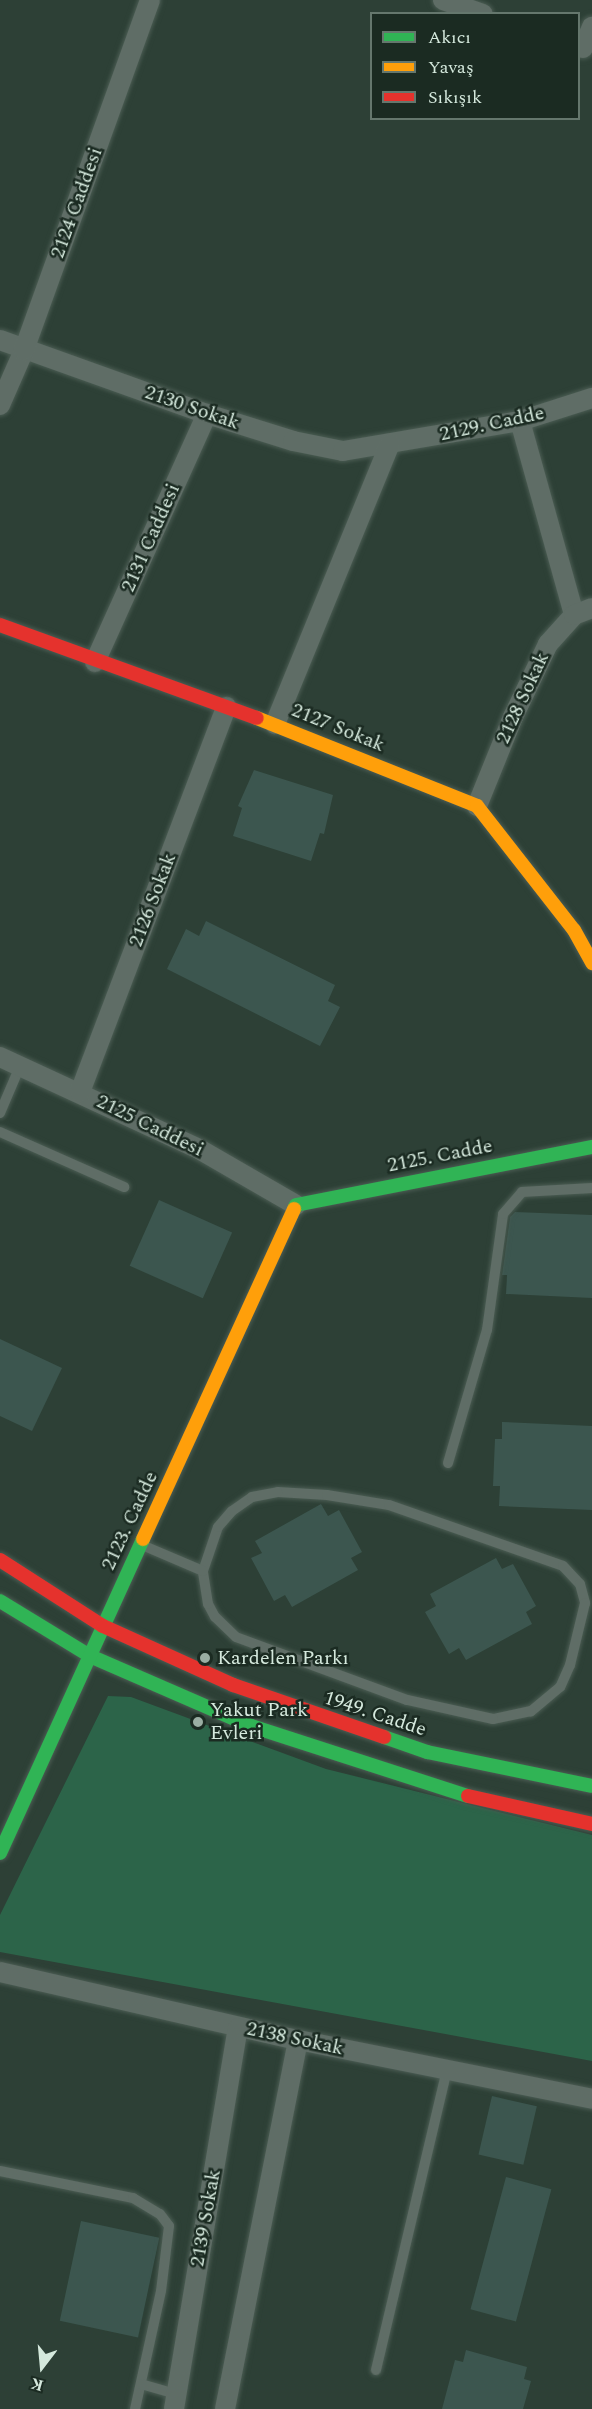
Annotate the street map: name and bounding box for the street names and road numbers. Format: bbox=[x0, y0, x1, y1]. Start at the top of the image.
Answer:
street label: 2124 Caddesi bbox=[46, 144, 108, 262]
street label: 2130 Sokak bbox=[142, 381, 242, 435]
street label: 2129. Cadde bbox=[437, 401, 547, 447]
street label: 2131 Caddesi bbox=[116, 480, 186, 596]
street label: 2128 Sokak bbox=[491, 648, 555, 748]
street label: 2127 Sokak bbox=[288, 698, 388, 758]
street label: 2126 Sokak bbox=[124, 850, 182, 950]
street label: 2125 Caddesi bbox=[93, 1090, 207, 1162]
street label: 2125. Cadde bbox=[386, 1134, 494, 1178]
street label: 2123. Cadde bbox=[97, 1468, 163, 1574]
street label: 1949. Cadde bbox=[321, 1686, 429, 1742]
street label: 2138 Sokak bbox=[244, 2017, 346, 2061]
street label: 2139 Sokak bbox=[186, 2167, 226, 2269]

